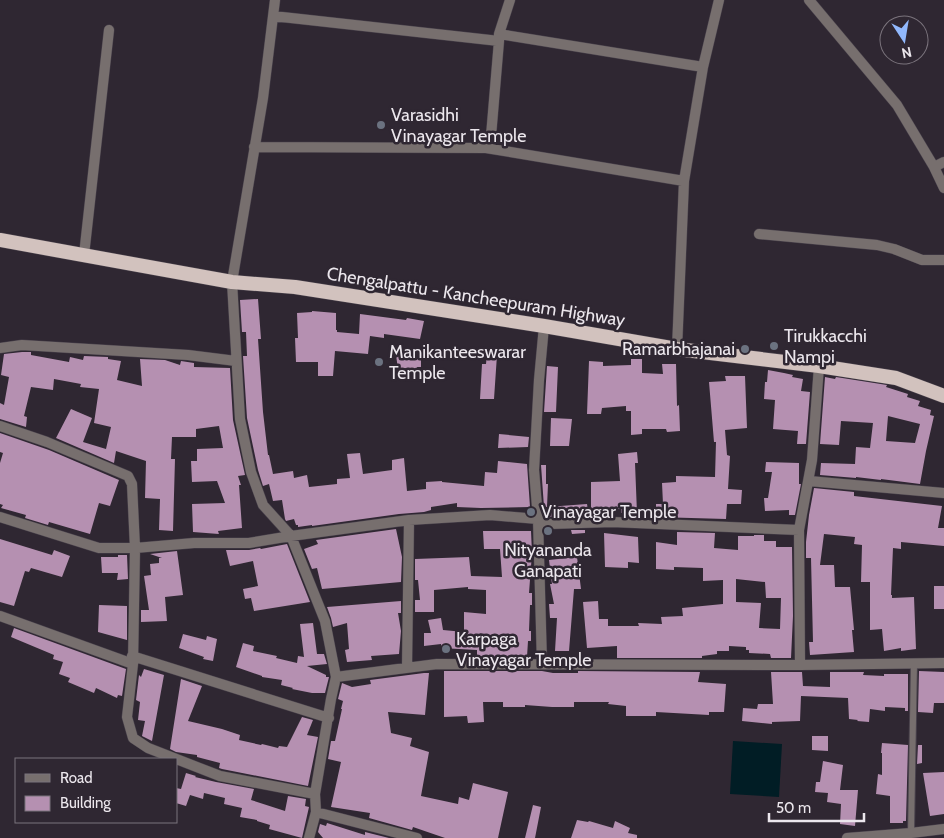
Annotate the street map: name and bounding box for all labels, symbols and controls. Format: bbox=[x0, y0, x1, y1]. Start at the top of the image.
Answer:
north arrow bbox=[879, 15, 929, 65]
text: N bbox=[900, 43, 913, 63]
place label: Varasidhi Vinayagar Temple bbox=[391, 104, 526, 147]
marker: Varasidhi Vinayagar Temple bbox=[375, 119, 387, 131]
street label: Chengalpattu - Kancheepuram Highway bbox=[325, 263, 627, 331]
place label: Tirukkacchi Nampi bbox=[784, 325, 867, 368]
place label: Ramarbhajanai bbox=[622, 338, 735, 360]
marker: Tirukkacchi Nampi bbox=[768, 340, 780, 352]
place label: Manikanteeswarar Temple bbox=[389, 341, 526, 384]
marker: Ramarbhajanai bbox=[739, 343, 751, 355]
marker: Manikanteeswarar Temple bbox=[373, 356, 385, 368]
place label: Vinayagar Temple bbox=[541, 501, 676, 523]
marker: Vinayagar Temple bbox=[525, 506, 537, 518]
marker: Nityananda Ganapati bbox=[542, 525, 554, 537]
place label: Nityananda Ganapati bbox=[504, 539, 592, 582]
place label: Karpaga Vinayagar Temple bbox=[456, 628, 591, 671]
marker: Karpaga Vinayagar Temple bbox=[440, 643, 452, 655]
legend bbox=[15, 758, 178, 823]
text: Road bbox=[60, 769, 93, 787]
scale bar bbox=[769, 790, 864, 822]
text: Building bbox=[60, 794, 111, 812]
text: 50 m bbox=[776, 799, 811, 817]

